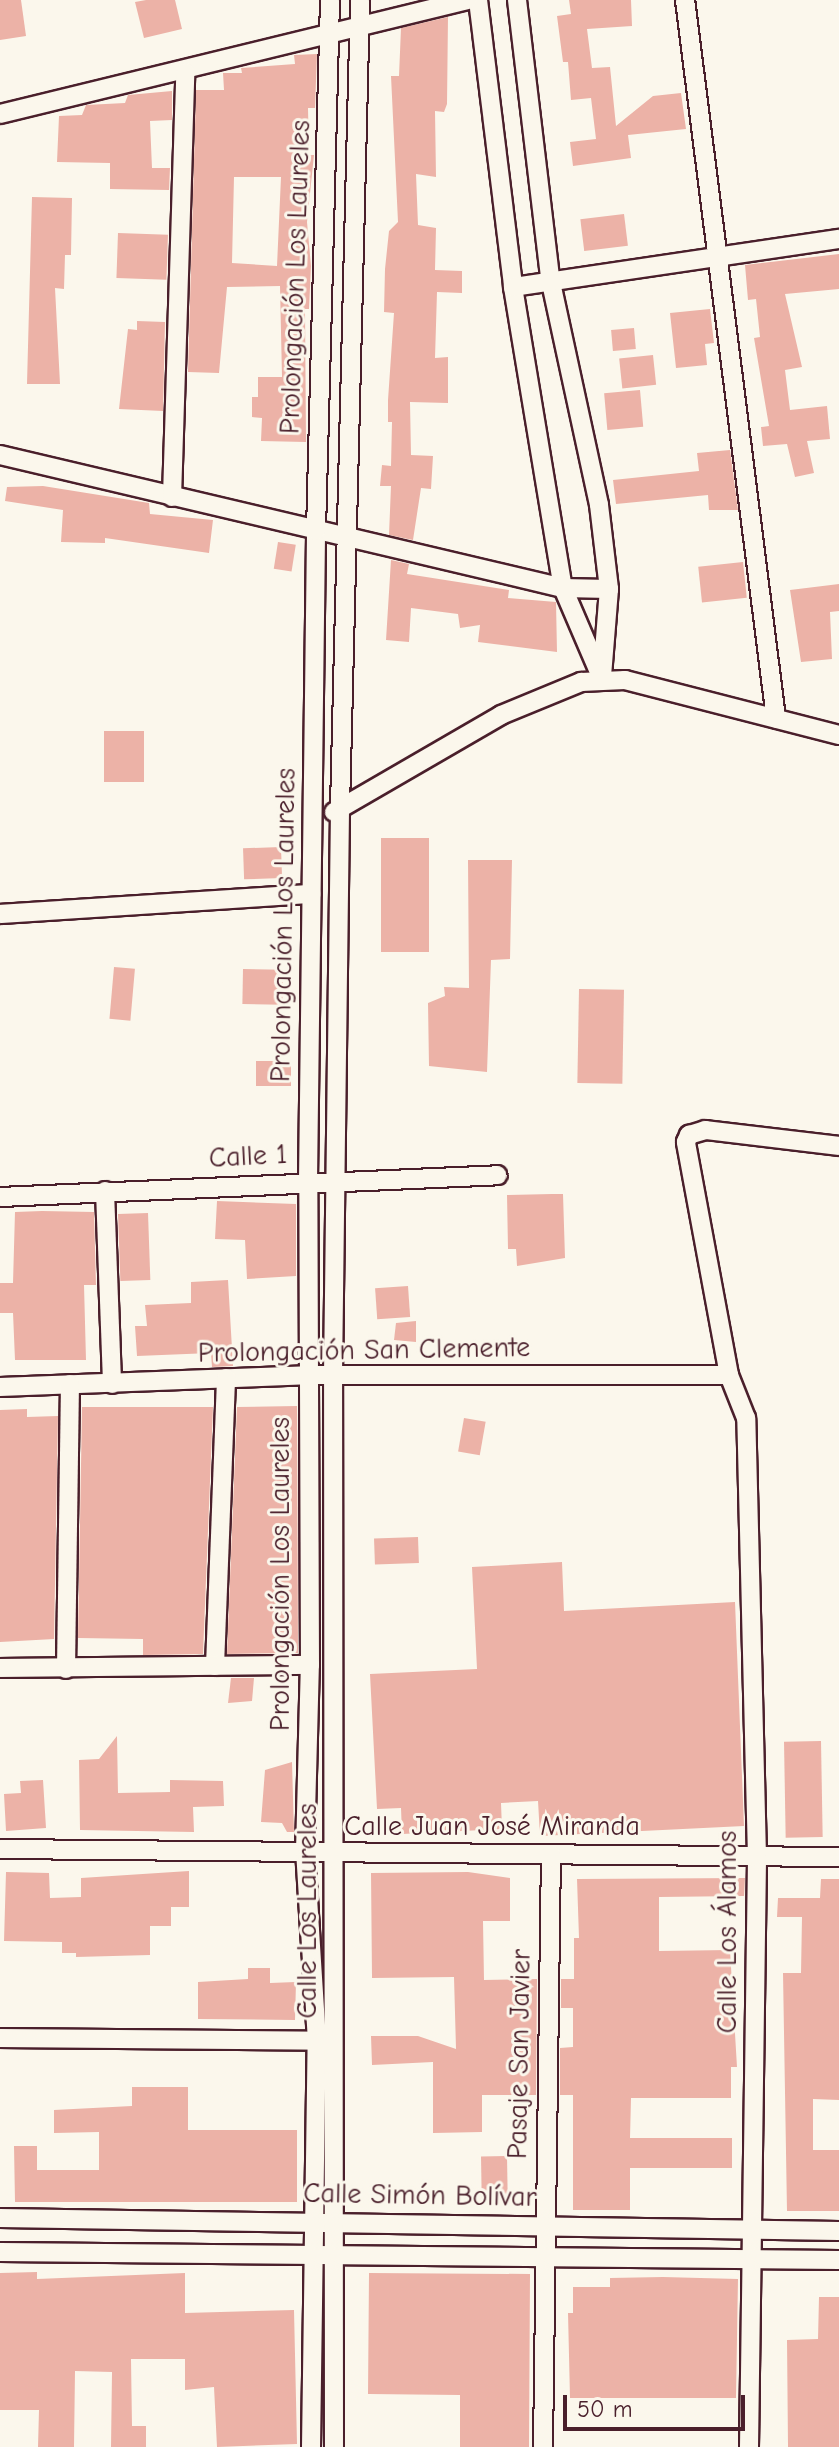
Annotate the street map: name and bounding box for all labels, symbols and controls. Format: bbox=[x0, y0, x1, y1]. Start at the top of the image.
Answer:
street label: Prolongación Los Laureles bbox=[273, 119, 317, 435]
street label: Prolongación Los Laureles bbox=[263, 768, 303, 1082]
street label: Calle 1 bbox=[208, 1137, 288, 1175]
street label: Prolongación San Clemente bbox=[198, 1330, 530, 1370]
street label: Prolongación Los Laureles bbox=[263, 1417, 297, 1731]
street label: Calle Los Laureles bbox=[290, 1803, 324, 2019]
street label: Calle Juan José Miranda bbox=[344, 1809, 640, 1843]
street label: Calle Los Álamos bbox=[710, 1831, 744, 2033]
street label: Pasaje San Javier bbox=[500, 1949, 538, 2159]
street label: Calle Simón Bolívar bbox=[303, 2176, 537, 2214]
scale bar bbox=[567, 2379, 749, 2429]
text: 50 m bbox=[577, 2395, 633, 2423]

